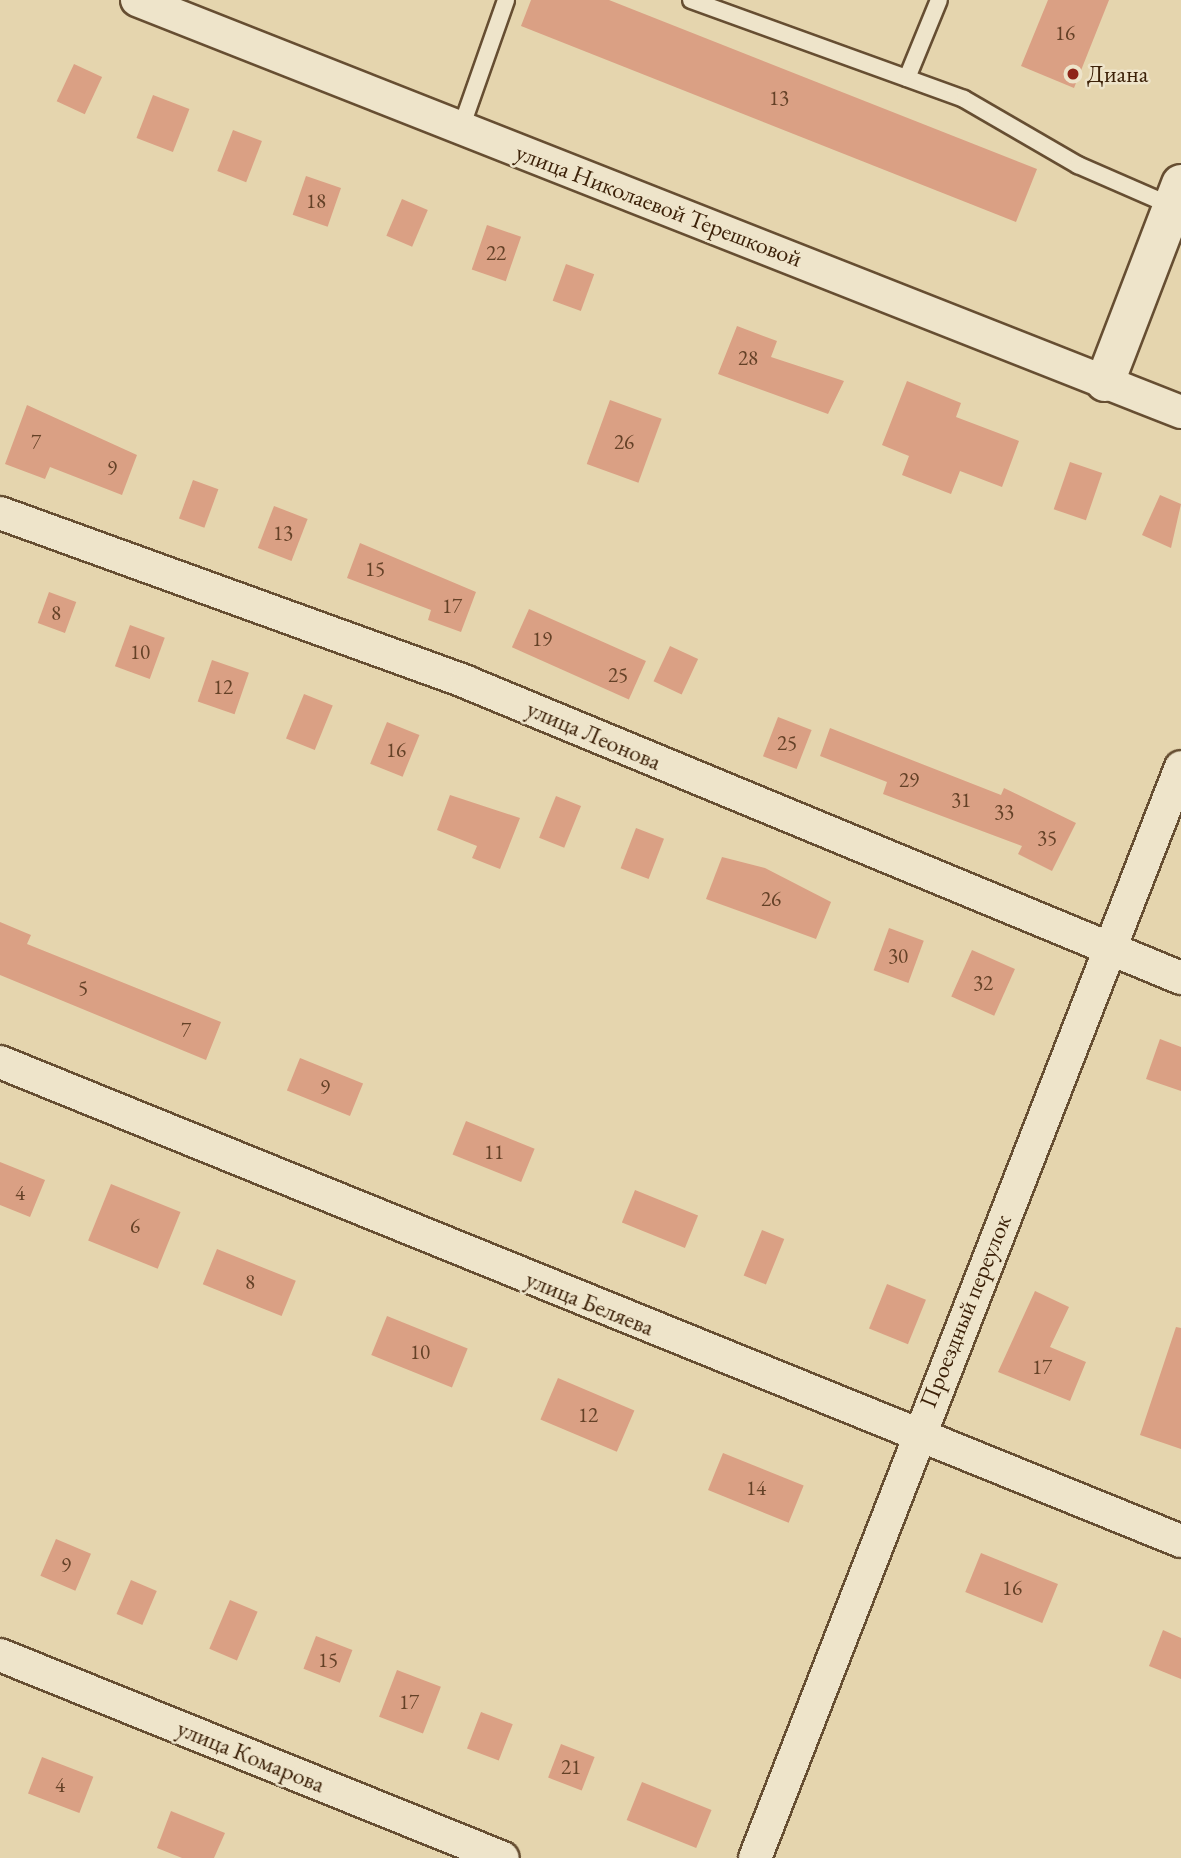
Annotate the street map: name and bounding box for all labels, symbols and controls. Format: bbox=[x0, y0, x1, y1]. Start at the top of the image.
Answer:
house number: 16 bbox=[1055, 20, 1075, 46]
place label: Диана bbox=[1087, 60, 1148, 88]
marker: Диана bbox=[1065, 66, 1081, 82]
house number: 13 bbox=[769, 85, 789, 111]
street label: улица Николаевой Терешковой bbox=[512, 137, 806, 273]
house number: 18 bbox=[306, 188, 326, 214]
house number: 22 bbox=[486, 240, 506, 266]
house number: 28 bbox=[738, 345, 758, 371]
house number: 7 bbox=[31, 429, 41, 455]
house number: 26 bbox=[614, 429, 634, 455]
house number: 9 bbox=[107, 455, 117, 481]
house number: 13 bbox=[273, 520, 293, 546]
house number: 15 bbox=[365, 556, 385, 582]
house number: 17 bbox=[442, 593, 462, 619]
house number: 8 bbox=[51, 600, 61, 626]
house number: 19 bbox=[532, 626, 552, 652]
house number: 10 bbox=[130, 639, 150, 665]
house number: 25 bbox=[608, 662, 628, 688]
house number: 12 bbox=[213, 674, 233, 700]
street label: улица Леонова bbox=[523, 694, 665, 776]
house number: 25 bbox=[777, 730, 797, 756]
house number: 16 bbox=[386, 737, 406, 763]
house number: 29 bbox=[899, 767, 919, 793]
house number: 31 bbox=[951, 787, 971, 813]
house number: 33 bbox=[994, 799, 1014, 825]
house number: 35 bbox=[1037, 825, 1057, 851]
house number: 26 bbox=[761, 886, 781, 912]
house number: 30 bbox=[888, 943, 908, 969]
house number: 32 bbox=[973, 970, 993, 996]
house number: 5 bbox=[78, 975, 88, 1001]
house number: 7 bbox=[181, 1017, 191, 1043]
house number: 9 bbox=[320, 1074, 330, 1100]
house number: 11 bbox=[484, 1139, 504, 1165]
house number: 4 bbox=[15, 1180, 25, 1206]
street label: Проездный переулок bbox=[913, 1210, 1017, 1412]
house number: 6 bbox=[130, 1213, 140, 1239]
street label: улица Беляева bbox=[522, 1264, 658, 1342]
house number: 8 bbox=[245, 1269, 255, 1295]
house number: 10 bbox=[410, 1339, 430, 1365]
house number: 17 bbox=[1032, 1354, 1052, 1380]
house number: 12 bbox=[578, 1402, 598, 1428]
house number: 14 bbox=[746, 1475, 766, 1501]
house number: 9 bbox=[61, 1552, 71, 1578]
house number: 16 bbox=[1002, 1575, 1022, 1601]
house number: 15 bbox=[318, 1647, 338, 1673]
house number: 17 bbox=[399, 1689, 419, 1715]
street label: улица Комарова bbox=[173, 1713, 329, 1799]
house number: 21 bbox=[561, 1754, 581, 1780]
house number: 4 bbox=[55, 1772, 65, 1798]

